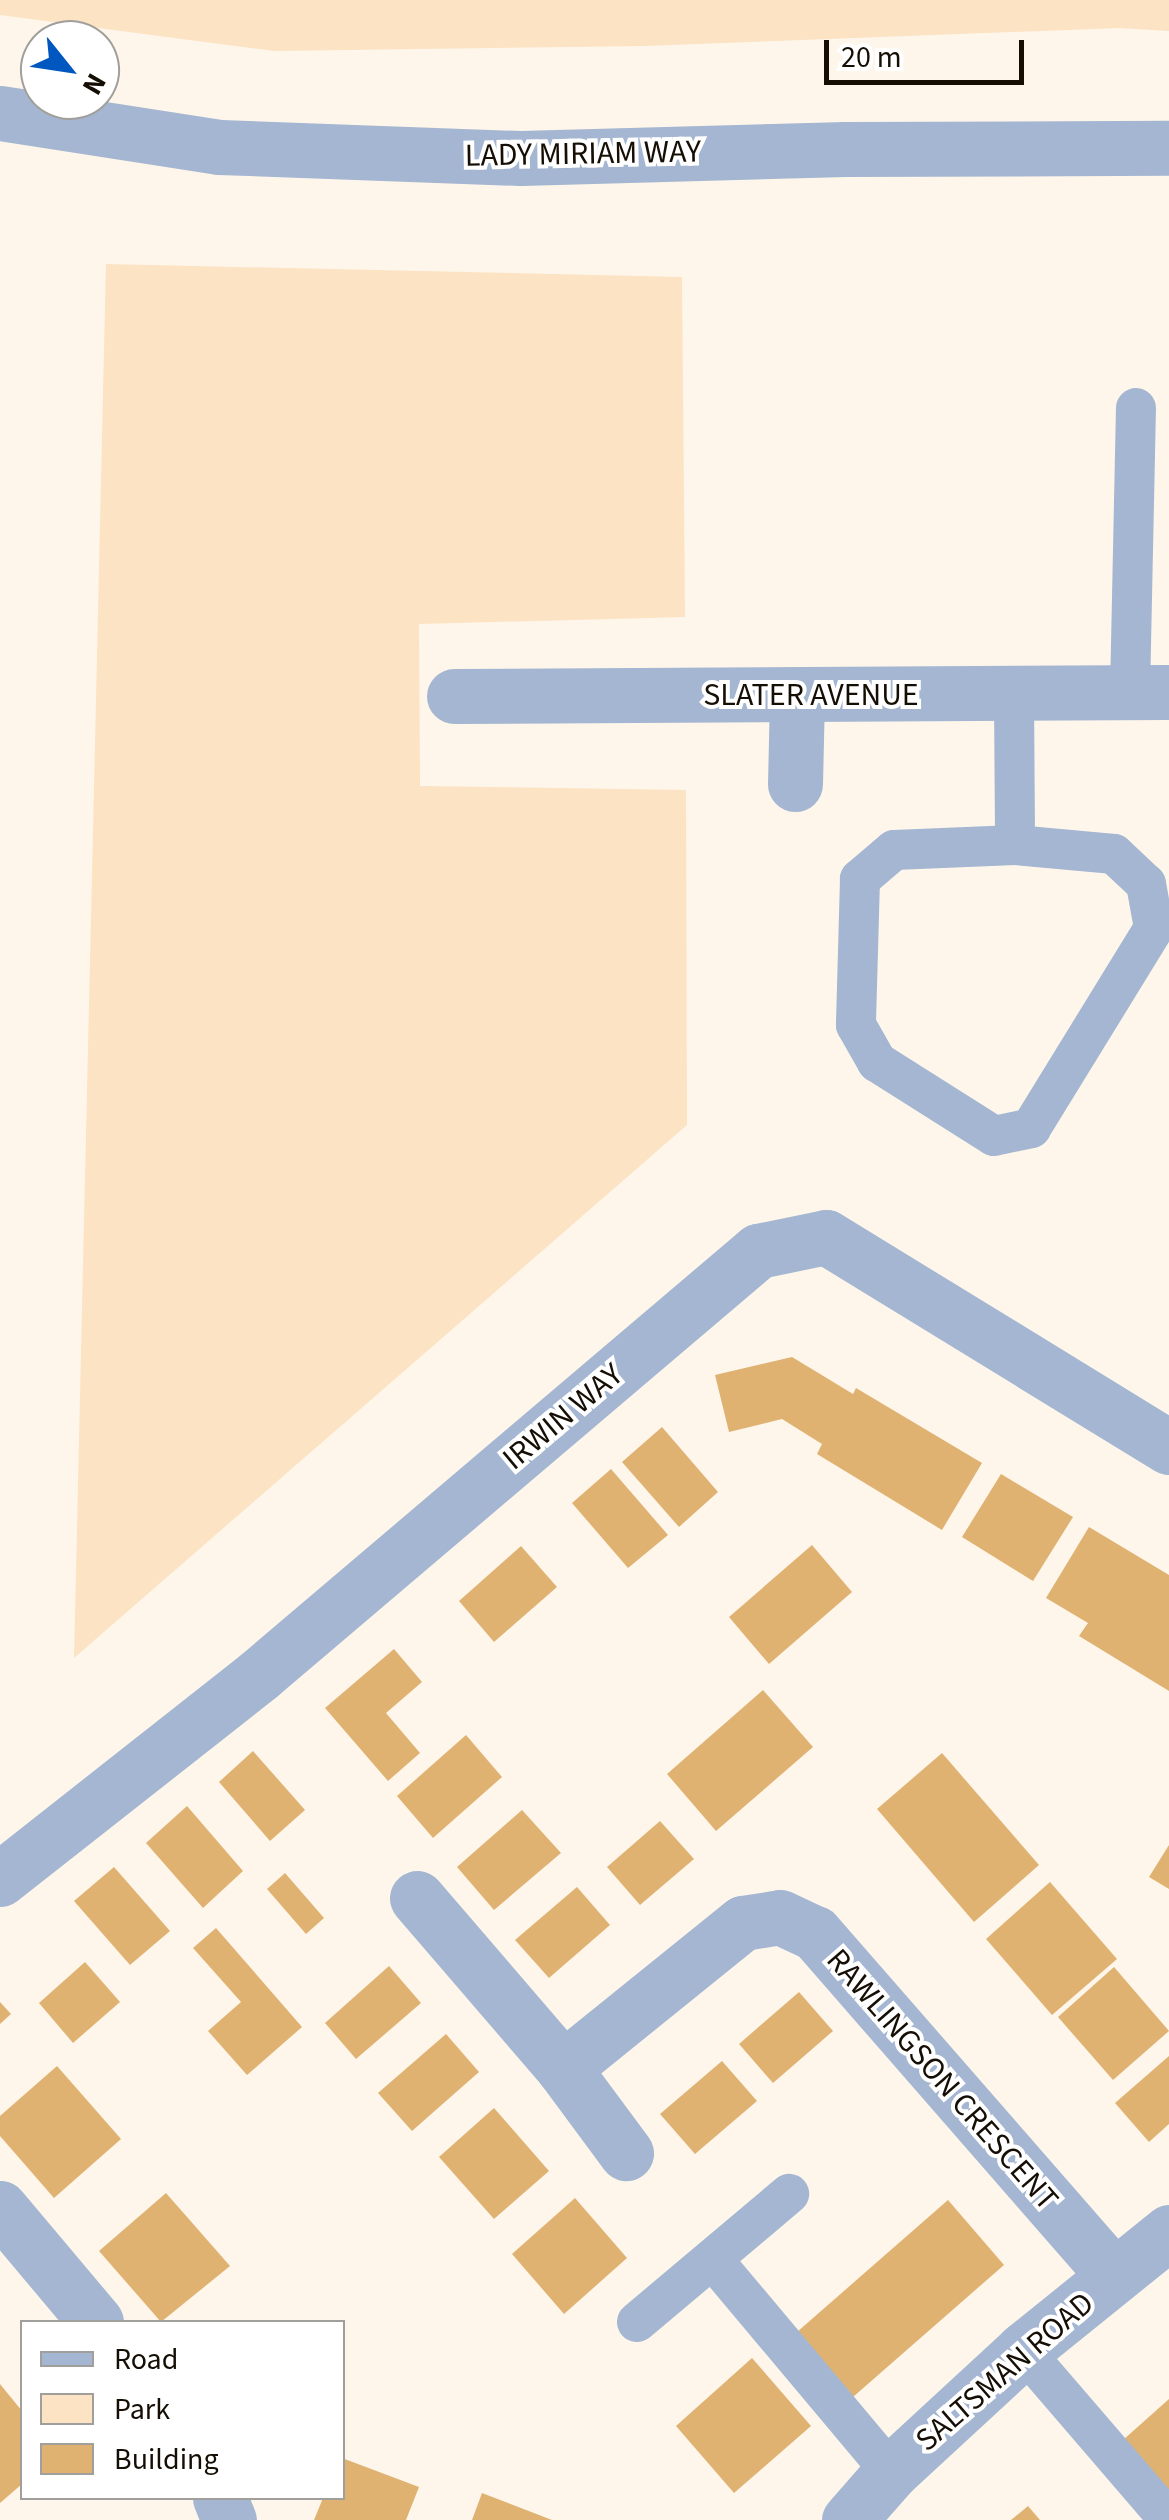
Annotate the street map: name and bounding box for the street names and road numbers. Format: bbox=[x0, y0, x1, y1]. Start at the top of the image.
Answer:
street label: LADY MIRIAM WAY bbox=[465, 133, 701, 175]
street label: SLATER AVENUE bbox=[703, 676, 919, 714]
street label: IRWIN WAY bbox=[495, 1356, 631, 1478]
street label: RAWLINGSON CRESCENT bbox=[818, 1941, 1066, 2219]
street label: SALTSMAN ROAD bbox=[908, 2284, 1102, 2460]

